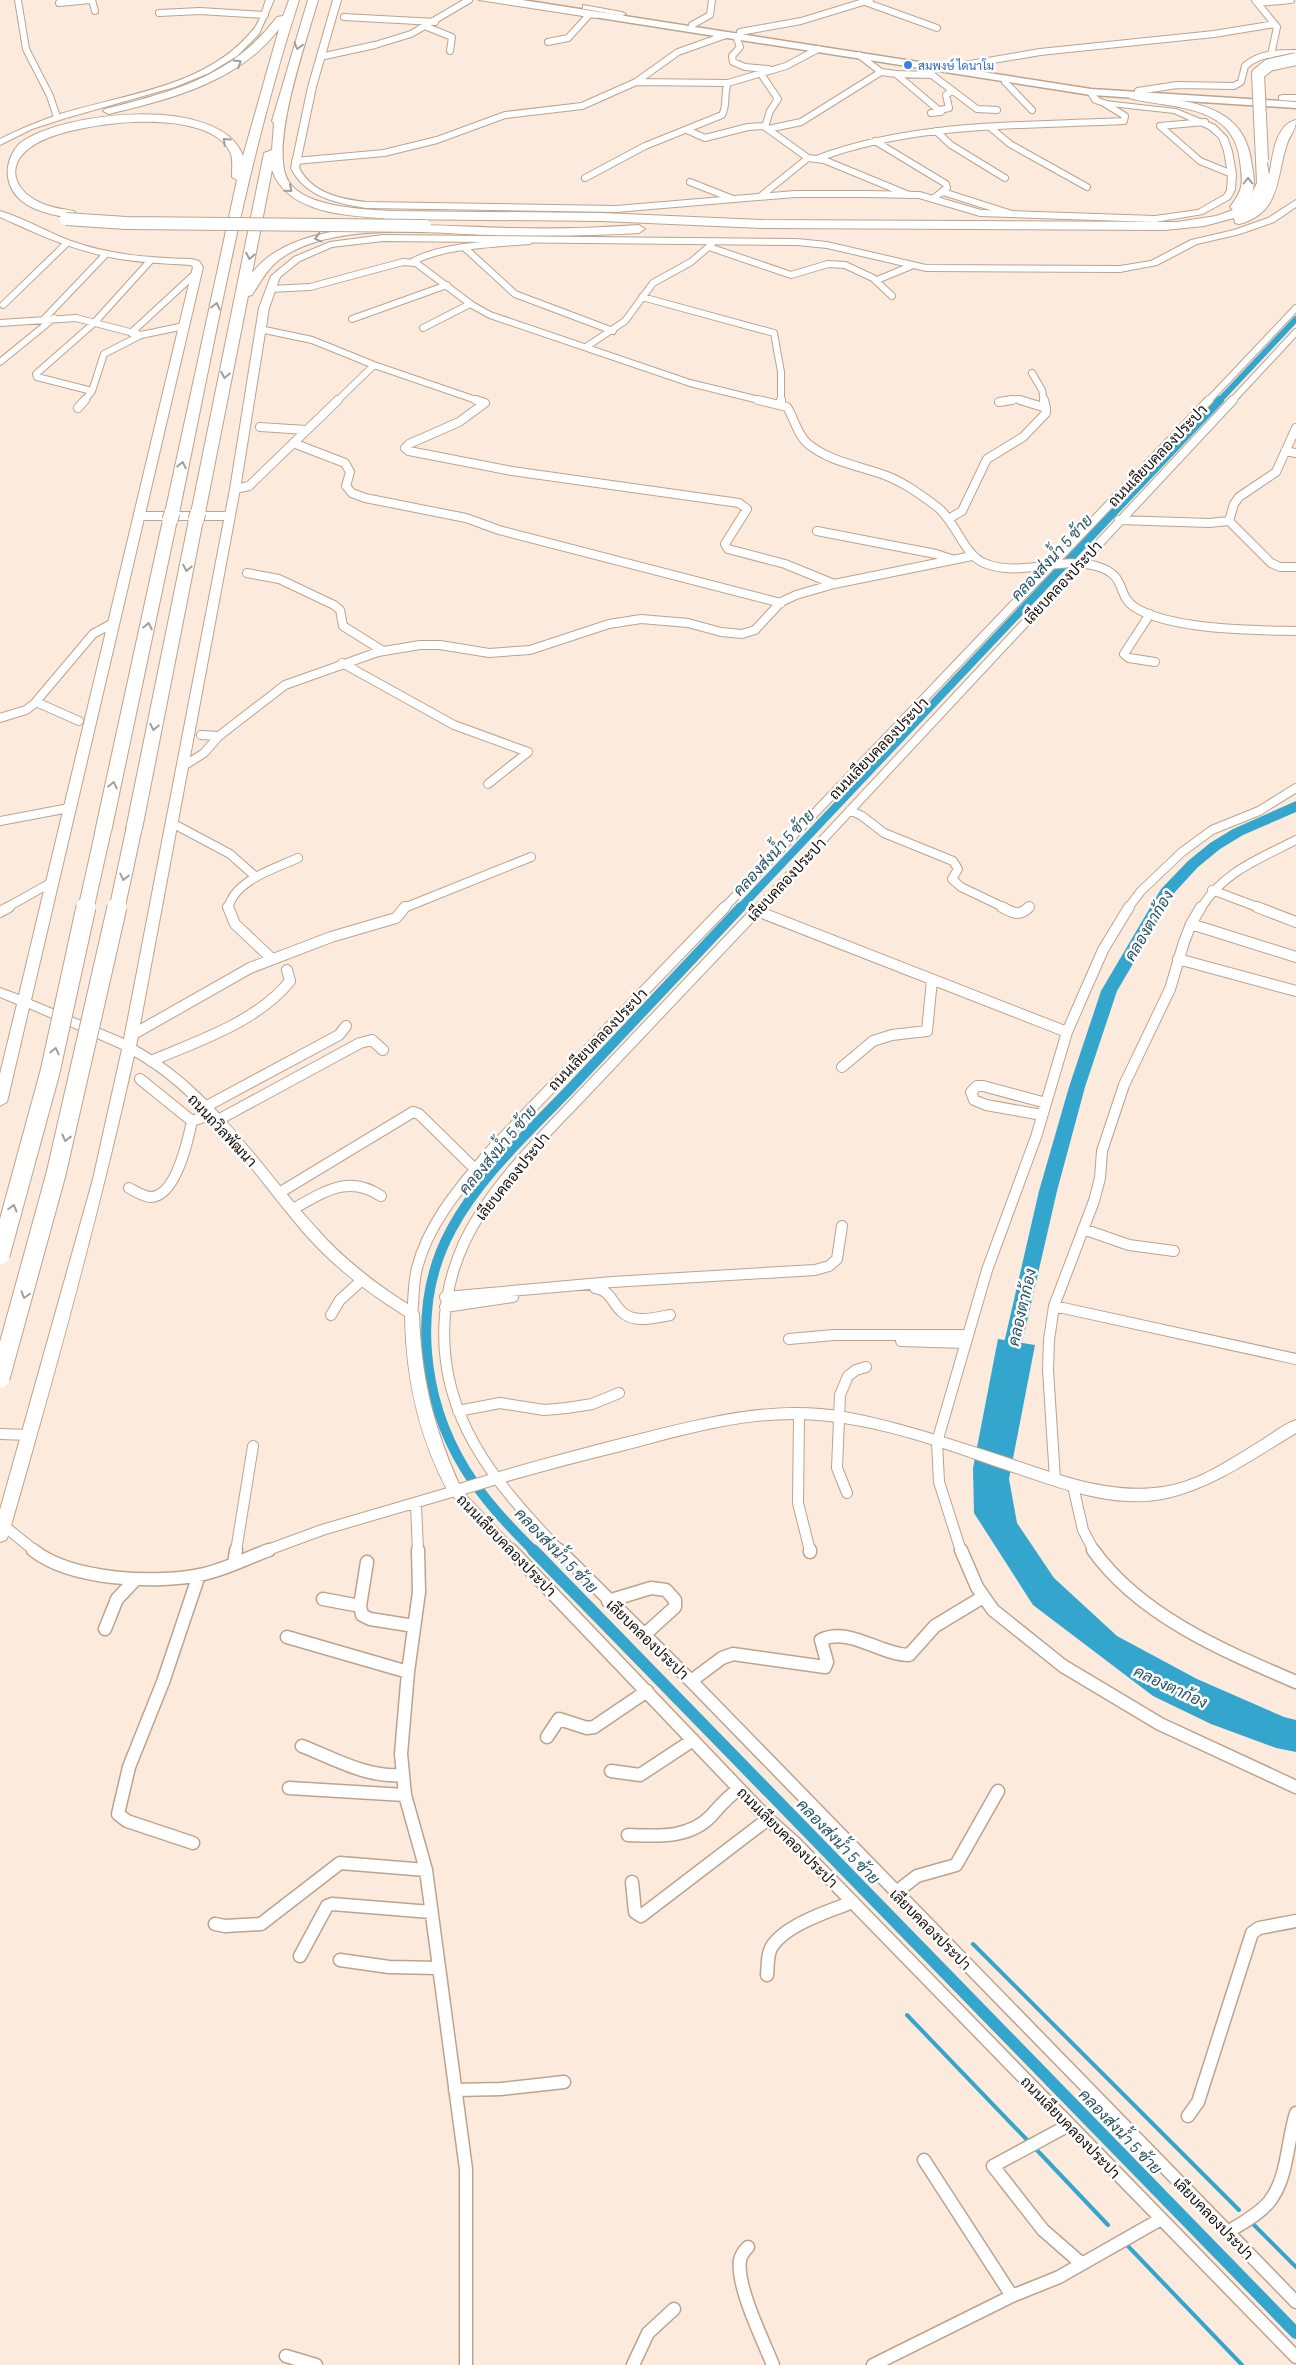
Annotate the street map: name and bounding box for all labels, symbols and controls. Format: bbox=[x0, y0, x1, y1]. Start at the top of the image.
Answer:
one-way arrow bbox=[294, 42, 304, 50]
place label: สมพงษ์ ไดนาโม bbox=[918, 58, 994, 72]
one-way arrow bbox=[232, 59, 241, 69]
marker: สมพงษ์ ไดนาโม bbox=[902, 59, 914, 71]
one-way arrow bbox=[222, 138, 231, 147]
one-way arrow bbox=[1243, 177, 1253, 184]
one-way arrow bbox=[284, 183, 293, 192]
one-way arrow bbox=[314, 233, 322, 243]
one-way arrow bbox=[245, 251, 255, 260]
one-way arrow bbox=[210, 302, 221, 311]
one-way arrow bbox=[221, 371, 231, 380]
street label: ถนนเลียบคลองประปา bbox=[1104, 400, 1210, 510]
one-way arrow bbox=[176, 461, 187, 470]
water label: คลองส่งน้ำ 5 ซ้าย bbox=[1003, 507, 1096, 604]
street label: เลียบคลองประปา bbox=[1019, 537, 1105, 627]
one-way arrow bbox=[182, 563, 192, 572]
one-way arrow bbox=[142, 621, 152, 630]
street label: ถนนเลียบคลองประปา bbox=[825, 693, 931, 803]
one-way arrow bbox=[150, 722, 160, 731]
one-way arrow bbox=[107, 780, 118, 789]
water label: คลองส่งน้ำ 5 ซ้าย bbox=[725, 802, 818, 899]
street label: เลียบคลองประปา bbox=[743, 834, 829, 924]
one-way arrow bbox=[119, 872, 130, 881]
water label: คลองตาก้อง bbox=[1119, 886, 1176, 964]
street label: ถนนเลียบคลองประปา bbox=[544, 984, 650, 1094]
one-way arrow bbox=[49, 1046, 60, 1055]
street label: ถนนถวิลพัฒนา bbox=[185, 1090, 261, 1170]
water label: คลองส่งน้ำ 5 ซ้าย bbox=[451, 1098, 540, 1198]
street label: เลียบคลองประปา bbox=[471, 1129, 553, 1223]
one-way arrow bbox=[62, 1134, 72, 1142]
one-way arrow bbox=[8, 1204, 18, 1213]
water label: คลองตาก้อง bbox=[1002, 1266, 1039, 1348]
one-way arrow bbox=[20, 1291, 30, 1299]
street label: ถนนเลียบคลองประปา bbox=[454, 1490, 560, 1600]
water label: คลองส่งน้ำ 5 ซ้าย bbox=[512, 1501, 605, 1597]
street label: เลียบคลองประปา bbox=[603, 1595, 693, 1683]
water label: คลองตาก้อง bbox=[1131, 1660, 1211, 1711]
street label: ถนนเลียบคลองประปา bbox=[734, 1783, 842, 1891]
water label: คลองส่งน้ำ 5 ซ้าย bbox=[794, 1792, 887, 1888]
street label: เลียบคลองประปา bbox=[887, 1885, 975, 1973]
street label: ถนนเลียบคลองประปา bbox=[1018, 2072, 1124, 2182]
water label: คลองส่งน้ำ 5 ซ้าย bbox=[1076, 2082, 1169, 2178]
street label: เลียบคลองประปา bbox=[1170, 2173, 1258, 2263]

